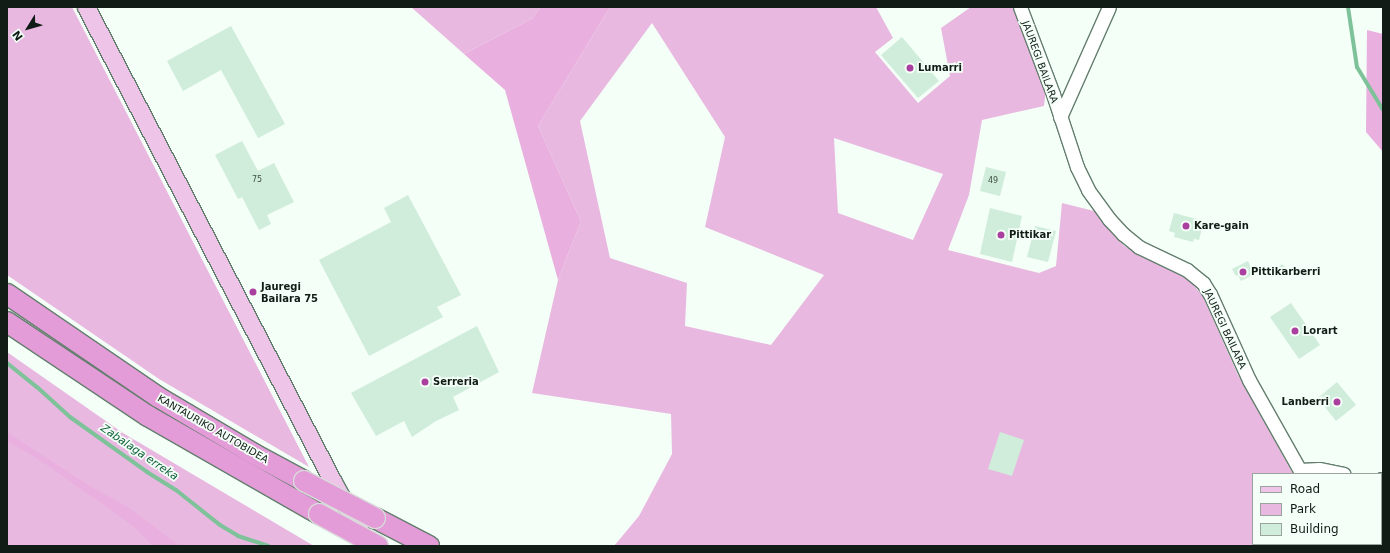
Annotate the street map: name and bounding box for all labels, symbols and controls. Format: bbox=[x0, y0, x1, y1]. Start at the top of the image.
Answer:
north arrow bbox=[8, 8, 48, 48]
street label: JAUREGI BAILARA bbox=[1020, 19, 1060, 105]
text: N bbox=[10, 28, 26, 43]
place label: Lumarri bbox=[918, 62, 962, 74]
marker: Lumarri bbox=[905, 63, 915, 73]
house number: 75 bbox=[252, 175, 262, 185]
house number: 49 bbox=[988, 176, 998, 186]
place label: Kare-gain bbox=[1194, 220, 1249, 232]
marker: Kare-gain bbox=[1181, 221, 1191, 231]
place label: Pittikar bbox=[1009, 229, 1051, 241]
marker: Pittikar bbox=[996, 230, 1006, 240]
place label: Pittikarberri bbox=[1251, 266, 1320, 278]
marker: Pittikarberri bbox=[1238, 267, 1248, 277]
place label: Jauregi Bailara 75 bbox=[261, 280, 318, 304]
marker: Jauregi Bailara 75 bbox=[248, 287, 258, 297]
street label: JAUREGI BAILARA bbox=[1201, 287, 1249, 371]
place label: Lorart bbox=[1303, 325, 1338, 337]
marker: Lorart bbox=[1290, 326, 1300, 336]
place label: Serreria bbox=[433, 376, 479, 388]
marker: Serreria bbox=[420, 377, 430, 387]
street label: KANTAURIKO AUTOBIDEA bbox=[155, 392, 271, 466]
place label: Lanberri bbox=[1282, 396, 1329, 408]
marker: Lanberri bbox=[1332, 397, 1342, 407]
water label: Zabalaga erreka bbox=[98, 422, 180, 484]
legend bbox=[1252, 473, 1382, 545]
text: Road bbox=[1290, 482, 1320, 496]
text: Park bbox=[1290, 502, 1316, 516]
text: Building bbox=[1290, 522, 1339, 536]

